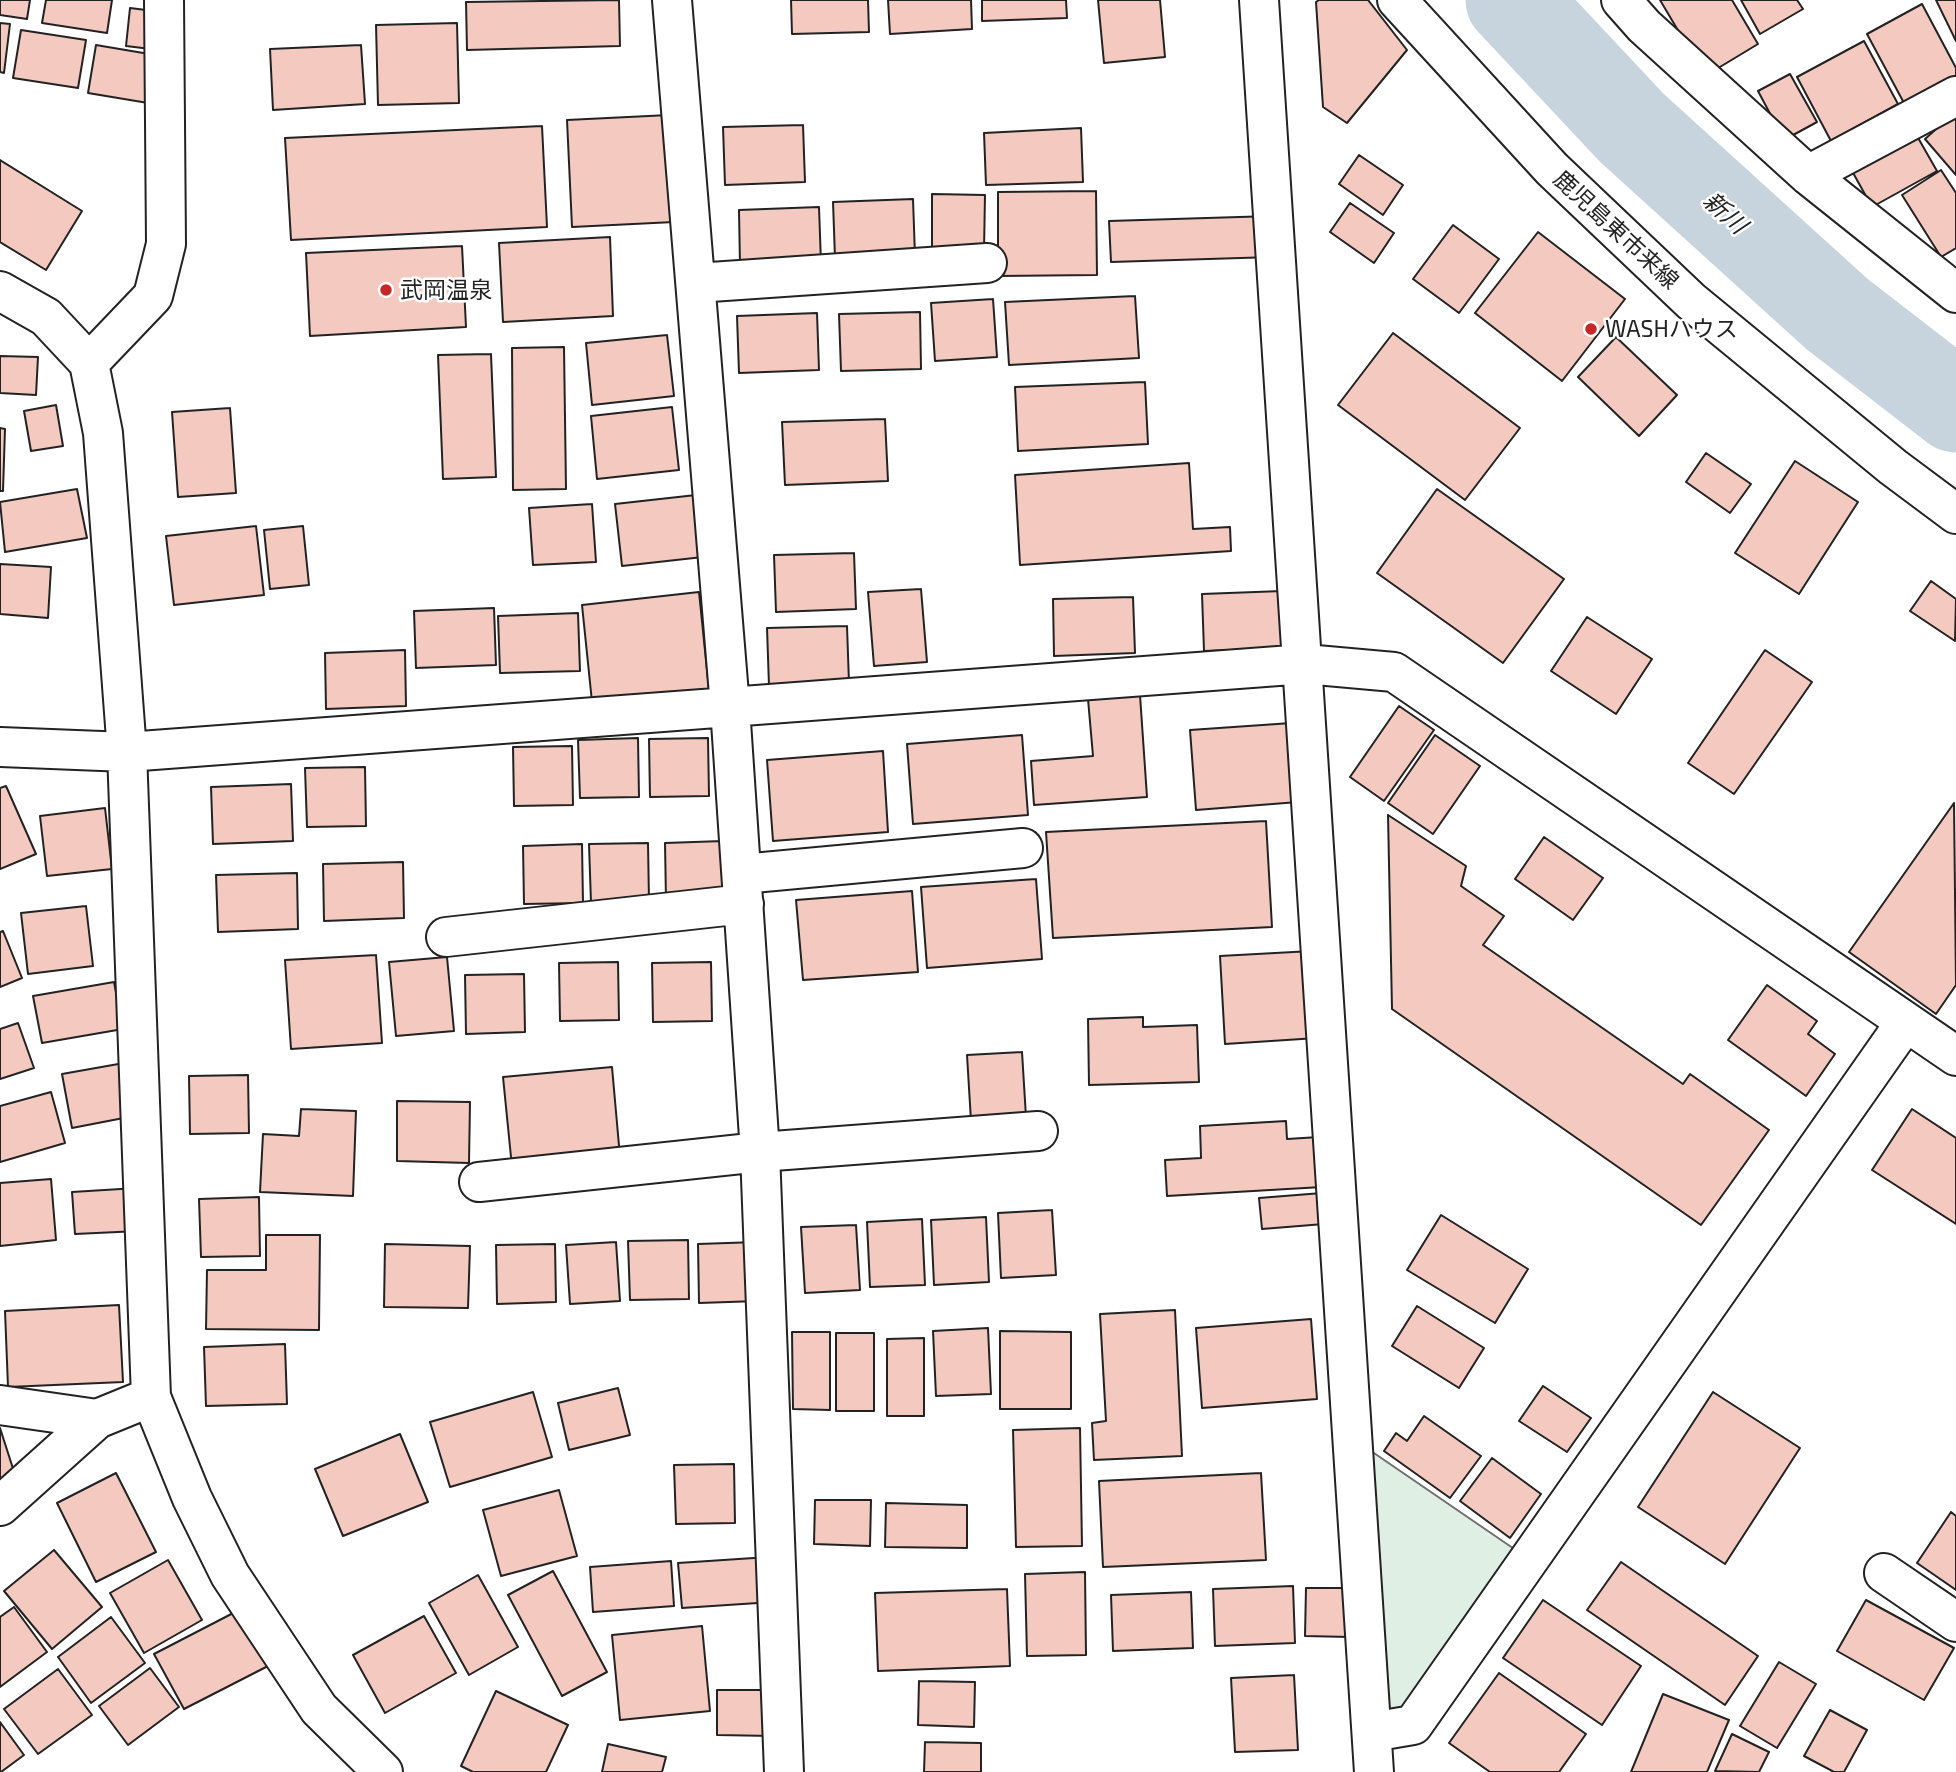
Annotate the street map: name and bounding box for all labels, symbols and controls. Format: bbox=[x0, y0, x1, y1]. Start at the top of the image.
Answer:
street label: 鹿児島東市来線 bbox=[1548, 165, 1684, 295]
water label: 新川 bbox=[1698, 186, 1752, 240]
place label: 武岡温泉 bbox=[400, 276, 492, 304]
marker: 武岡温泉 bbox=[378, 282, 394, 298]
place label: WASHハウス bbox=[1605, 315, 1738, 343]
marker: WASHハウス bbox=[1583, 321, 1599, 337]

